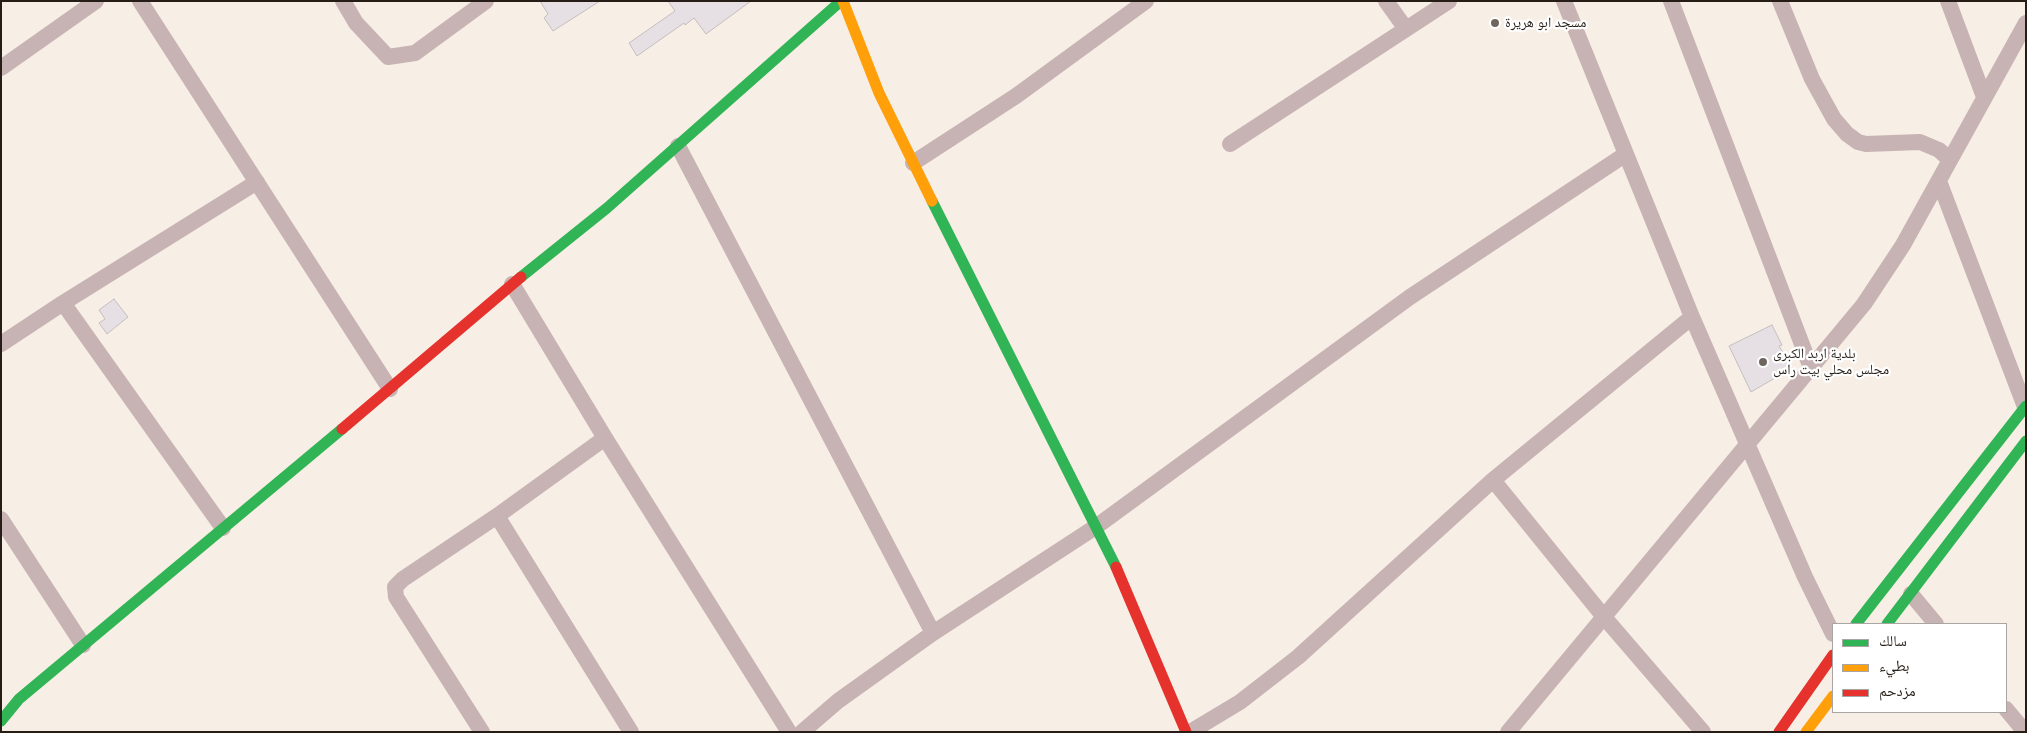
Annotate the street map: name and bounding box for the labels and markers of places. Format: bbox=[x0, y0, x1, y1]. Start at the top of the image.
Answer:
place label: مسجد ابو هريرة bbox=[1505, 15, 1586, 31]
marker: مسجد ابو هريرة bbox=[1489, 17, 1501, 29]
place label: بلدية اربد الكبرى مجلس محلي بيت راس bbox=[1773, 346, 1889, 378]
marker: بلدية اربد الكبرى مجلس محلي بيت راس bbox=[1757, 356, 1769, 368]

